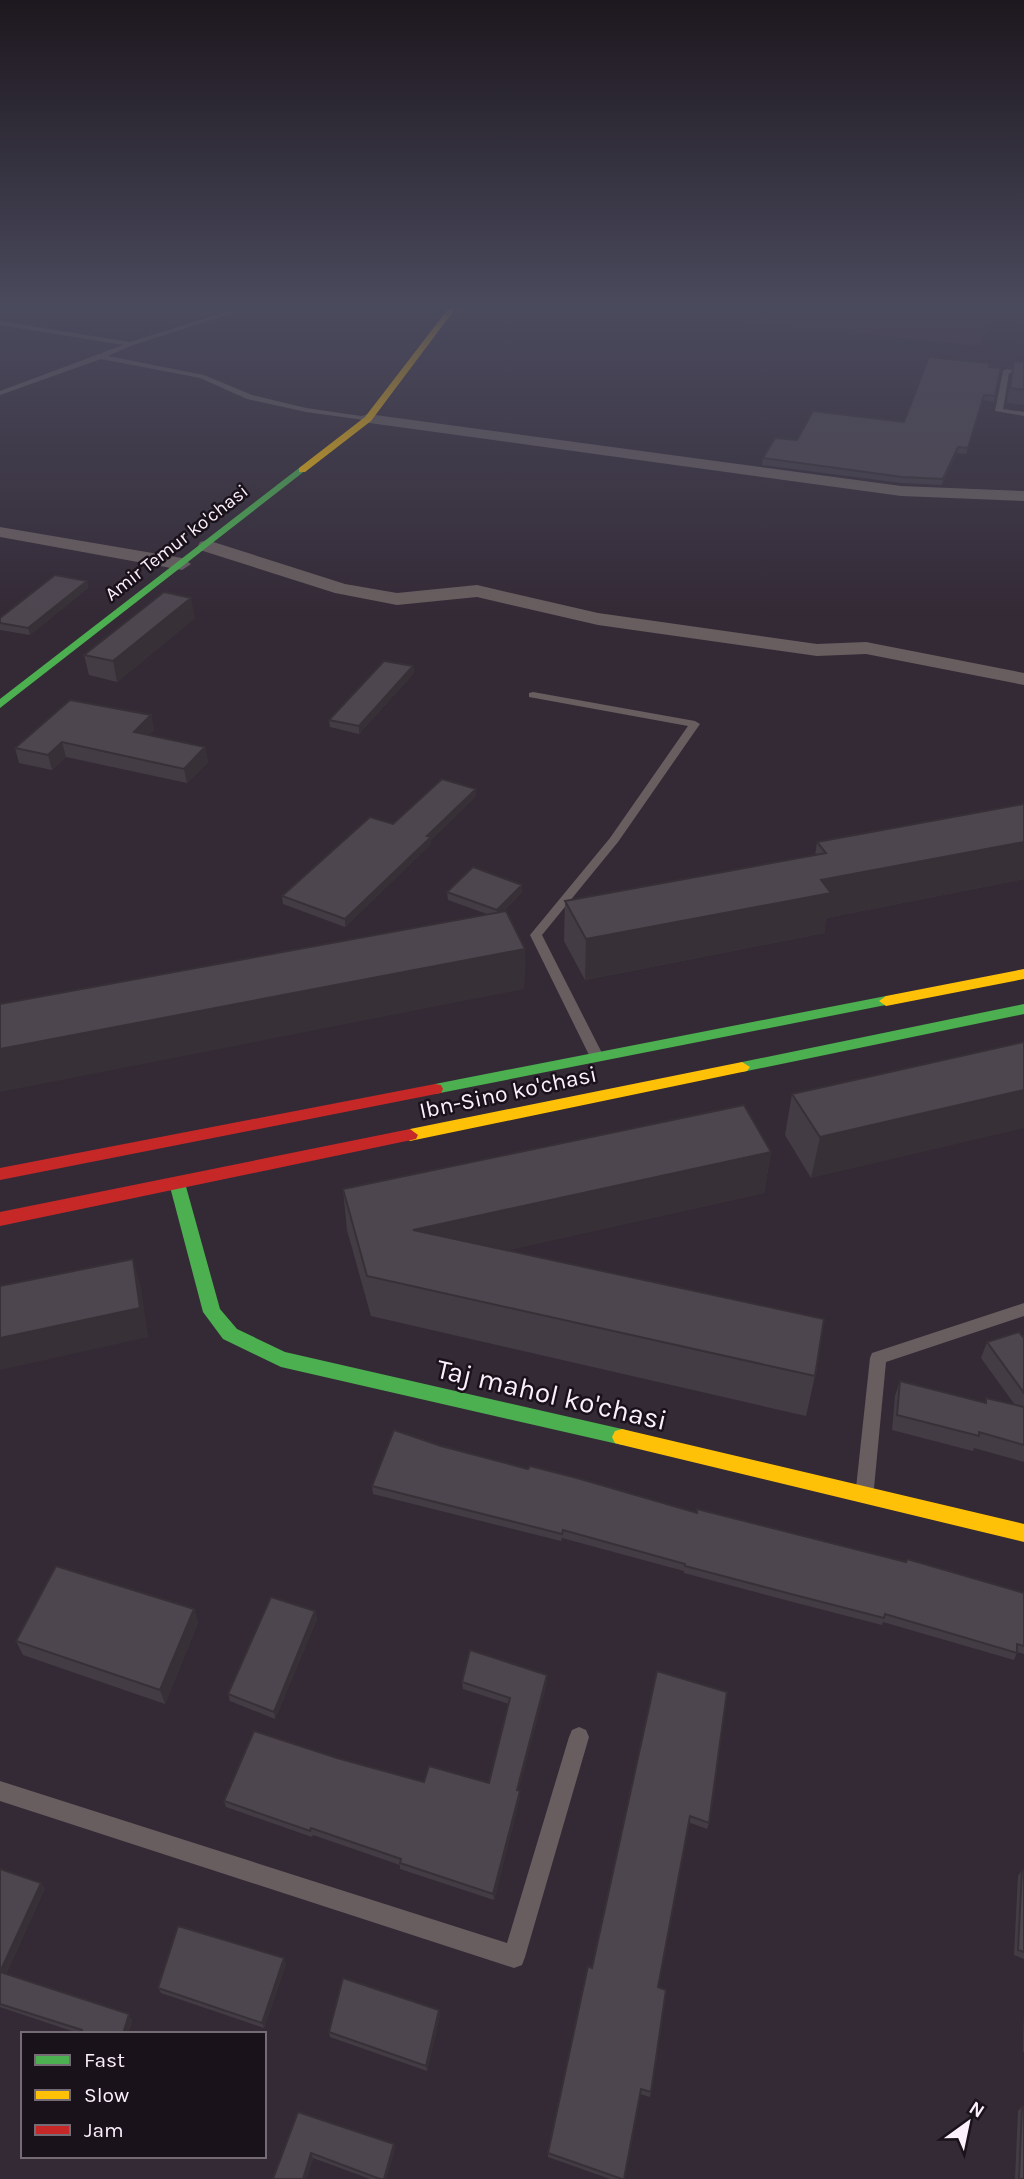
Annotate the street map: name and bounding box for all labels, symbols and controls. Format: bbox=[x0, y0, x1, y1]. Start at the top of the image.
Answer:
street label: Amir Temur ko'chasi bbox=[101, 480, 252, 605]
street label: Ibn-Sino ko'chasi bbox=[417, 1061, 599, 1124]
street label: Taj mahol ko'chasi bbox=[433, 1352, 670, 1437]
legend bbox=[21, 2032, 266, 2158]
text: Fast bbox=[84, 2048, 125, 2072]
text: Slow bbox=[84, 2083, 129, 2107]
north arrow bbox=[933, 2088, 1003, 2158]
text: N bbox=[965, 2097, 988, 2123]
text: Jam bbox=[84, 2118, 124, 2142]

